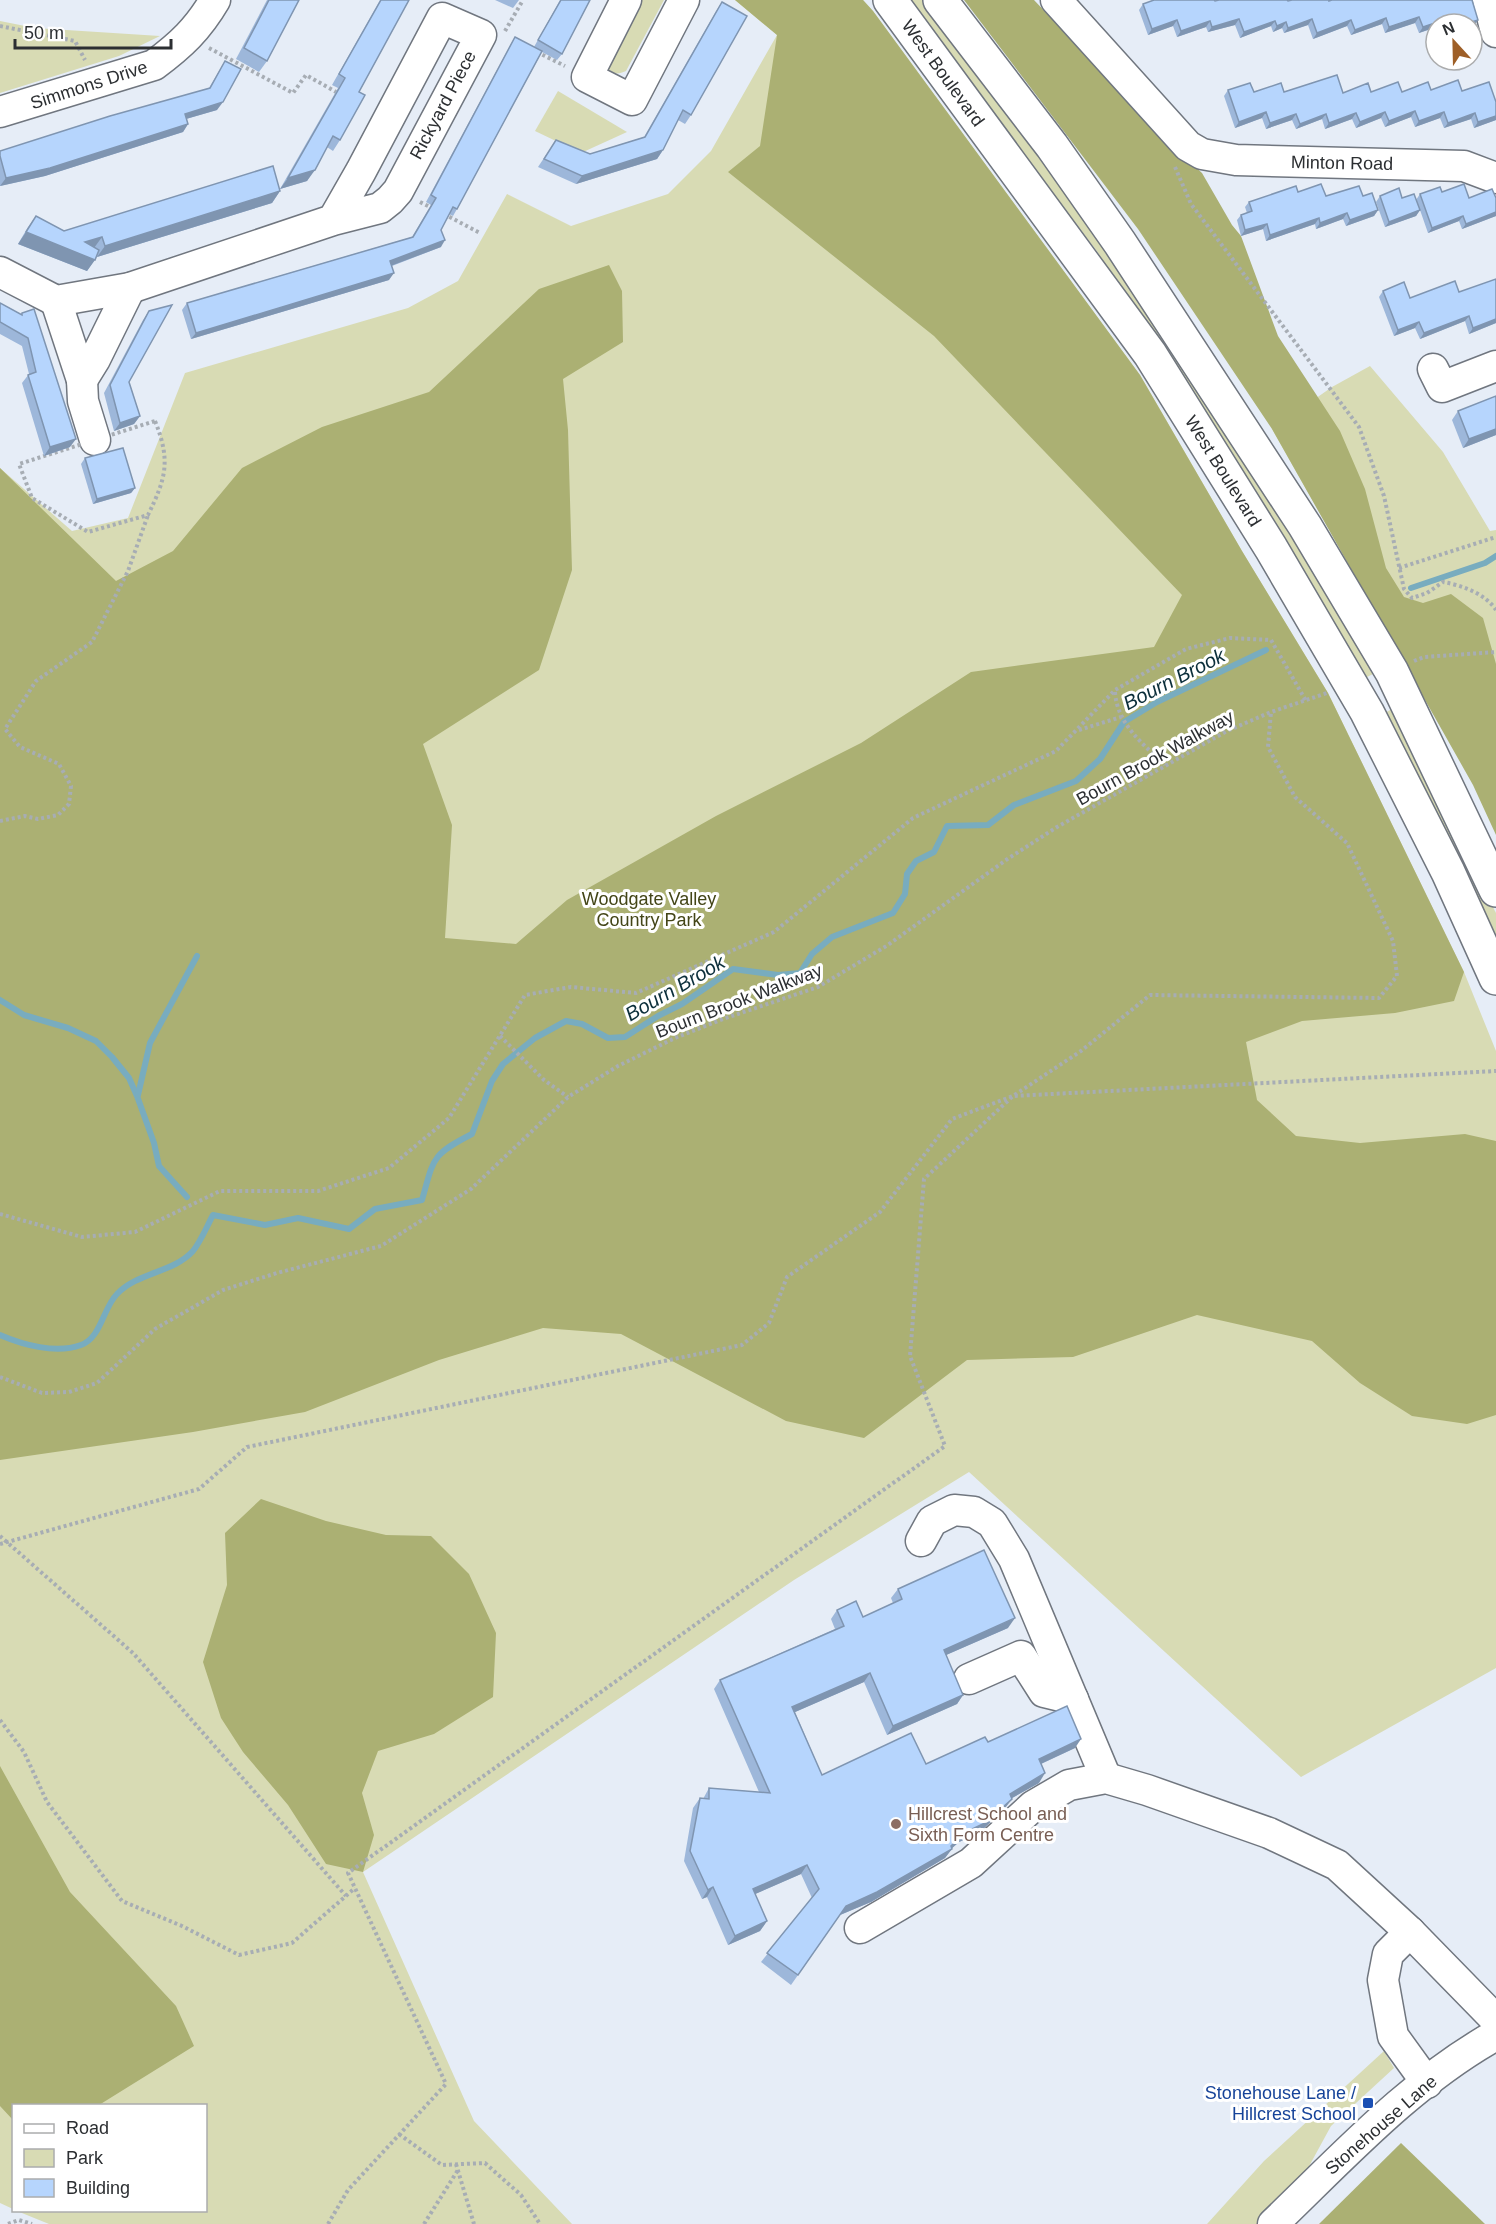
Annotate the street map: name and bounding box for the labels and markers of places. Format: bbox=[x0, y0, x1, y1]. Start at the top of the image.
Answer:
place label: Hillcrest School and Sixth Form Centre bbox=[908, 1804, 1067, 1845]
marker: Hillcrest School and Sixth Form Centre bbox=[889, 1817, 903, 1831]
place label: Stonehouse Lane / Hillcrest School bbox=[1205, 2083, 1356, 2124]
marker: Stonehouse Lane / Hillcrest School bbox=[1361, 2096, 1375, 2110]

